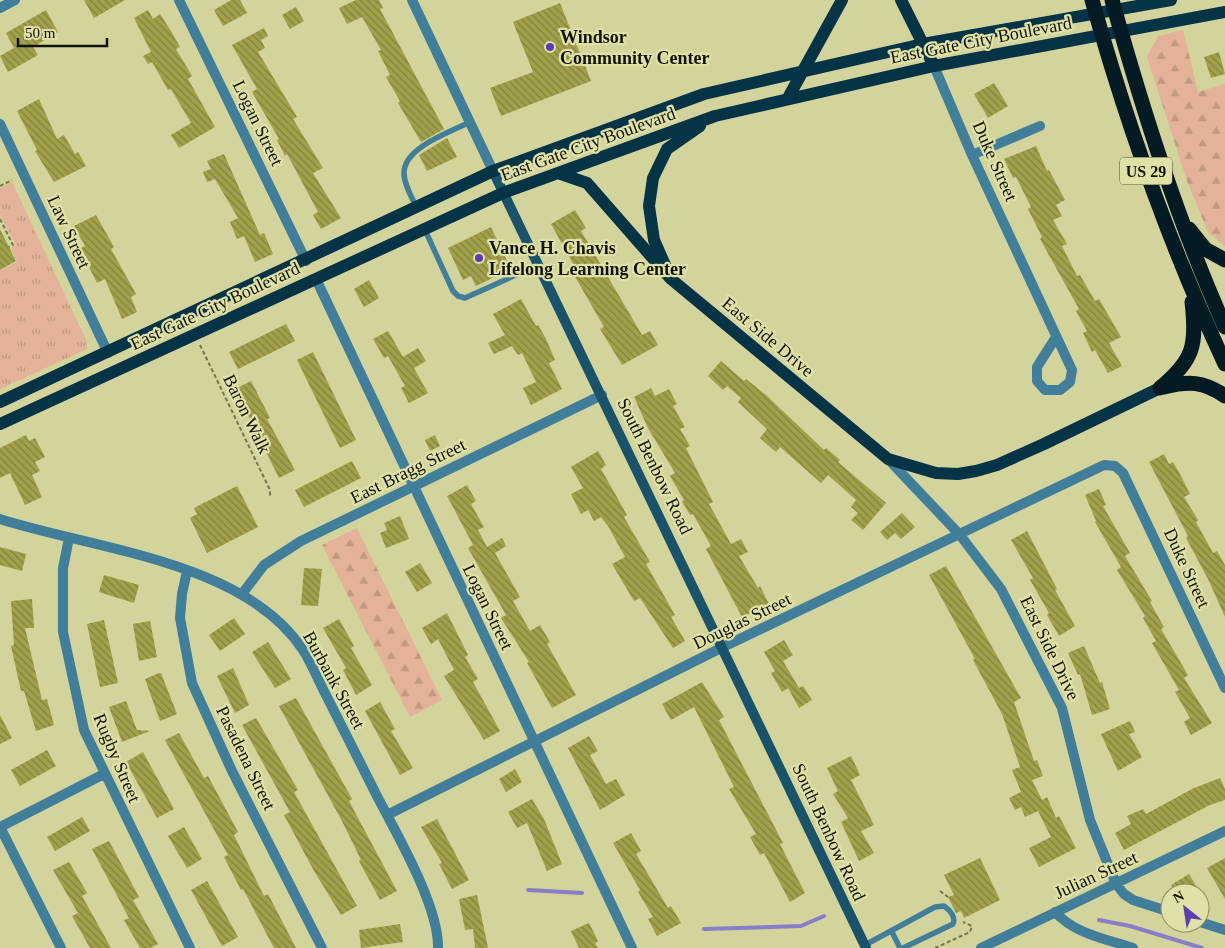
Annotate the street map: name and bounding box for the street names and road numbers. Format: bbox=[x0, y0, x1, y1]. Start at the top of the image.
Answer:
street label: East Gate City Boulevard bbox=[889, 13, 1073, 67]
street label: Logan Street bbox=[229, 77, 287, 169]
street label: East Gate City Boulevard bbox=[498, 103, 678, 185]
street label: Duke Street bbox=[968, 118, 1022, 204]
road number: US 29 bbox=[1120, 158, 1172, 185]
street label: Law Street bbox=[43, 192, 95, 272]
street label: East Gate City Boulevard bbox=[127, 258, 303, 354]
street label: East Side Drive bbox=[718, 293, 818, 381]
street label: Baron Walk bbox=[219, 371, 275, 457]
street label: South Benbow Road bbox=[613, 395, 697, 537]
street label: East Bragg Street bbox=[347, 434, 469, 508]
street label: Duke Street bbox=[1160, 525, 1214, 611]
street label: Logan Street bbox=[459, 561, 517, 653]
street label: Douglas Street bbox=[690, 589, 794, 653]
street label: East Side Drive bbox=[1016, 593, 1084, 703]
street label: Burbank Street bbox=[299, 628, 369, 732]
street label: Pasadena Street bbox=[212, 703, 280, 813]
street label: Rugby Street bbox=[89, 711, 145, 805]
street label: South Benbow Road bbox=[788, 760, 870, 904]
street label: Julian Street bbox=[1051, 847, 1141, 903]

